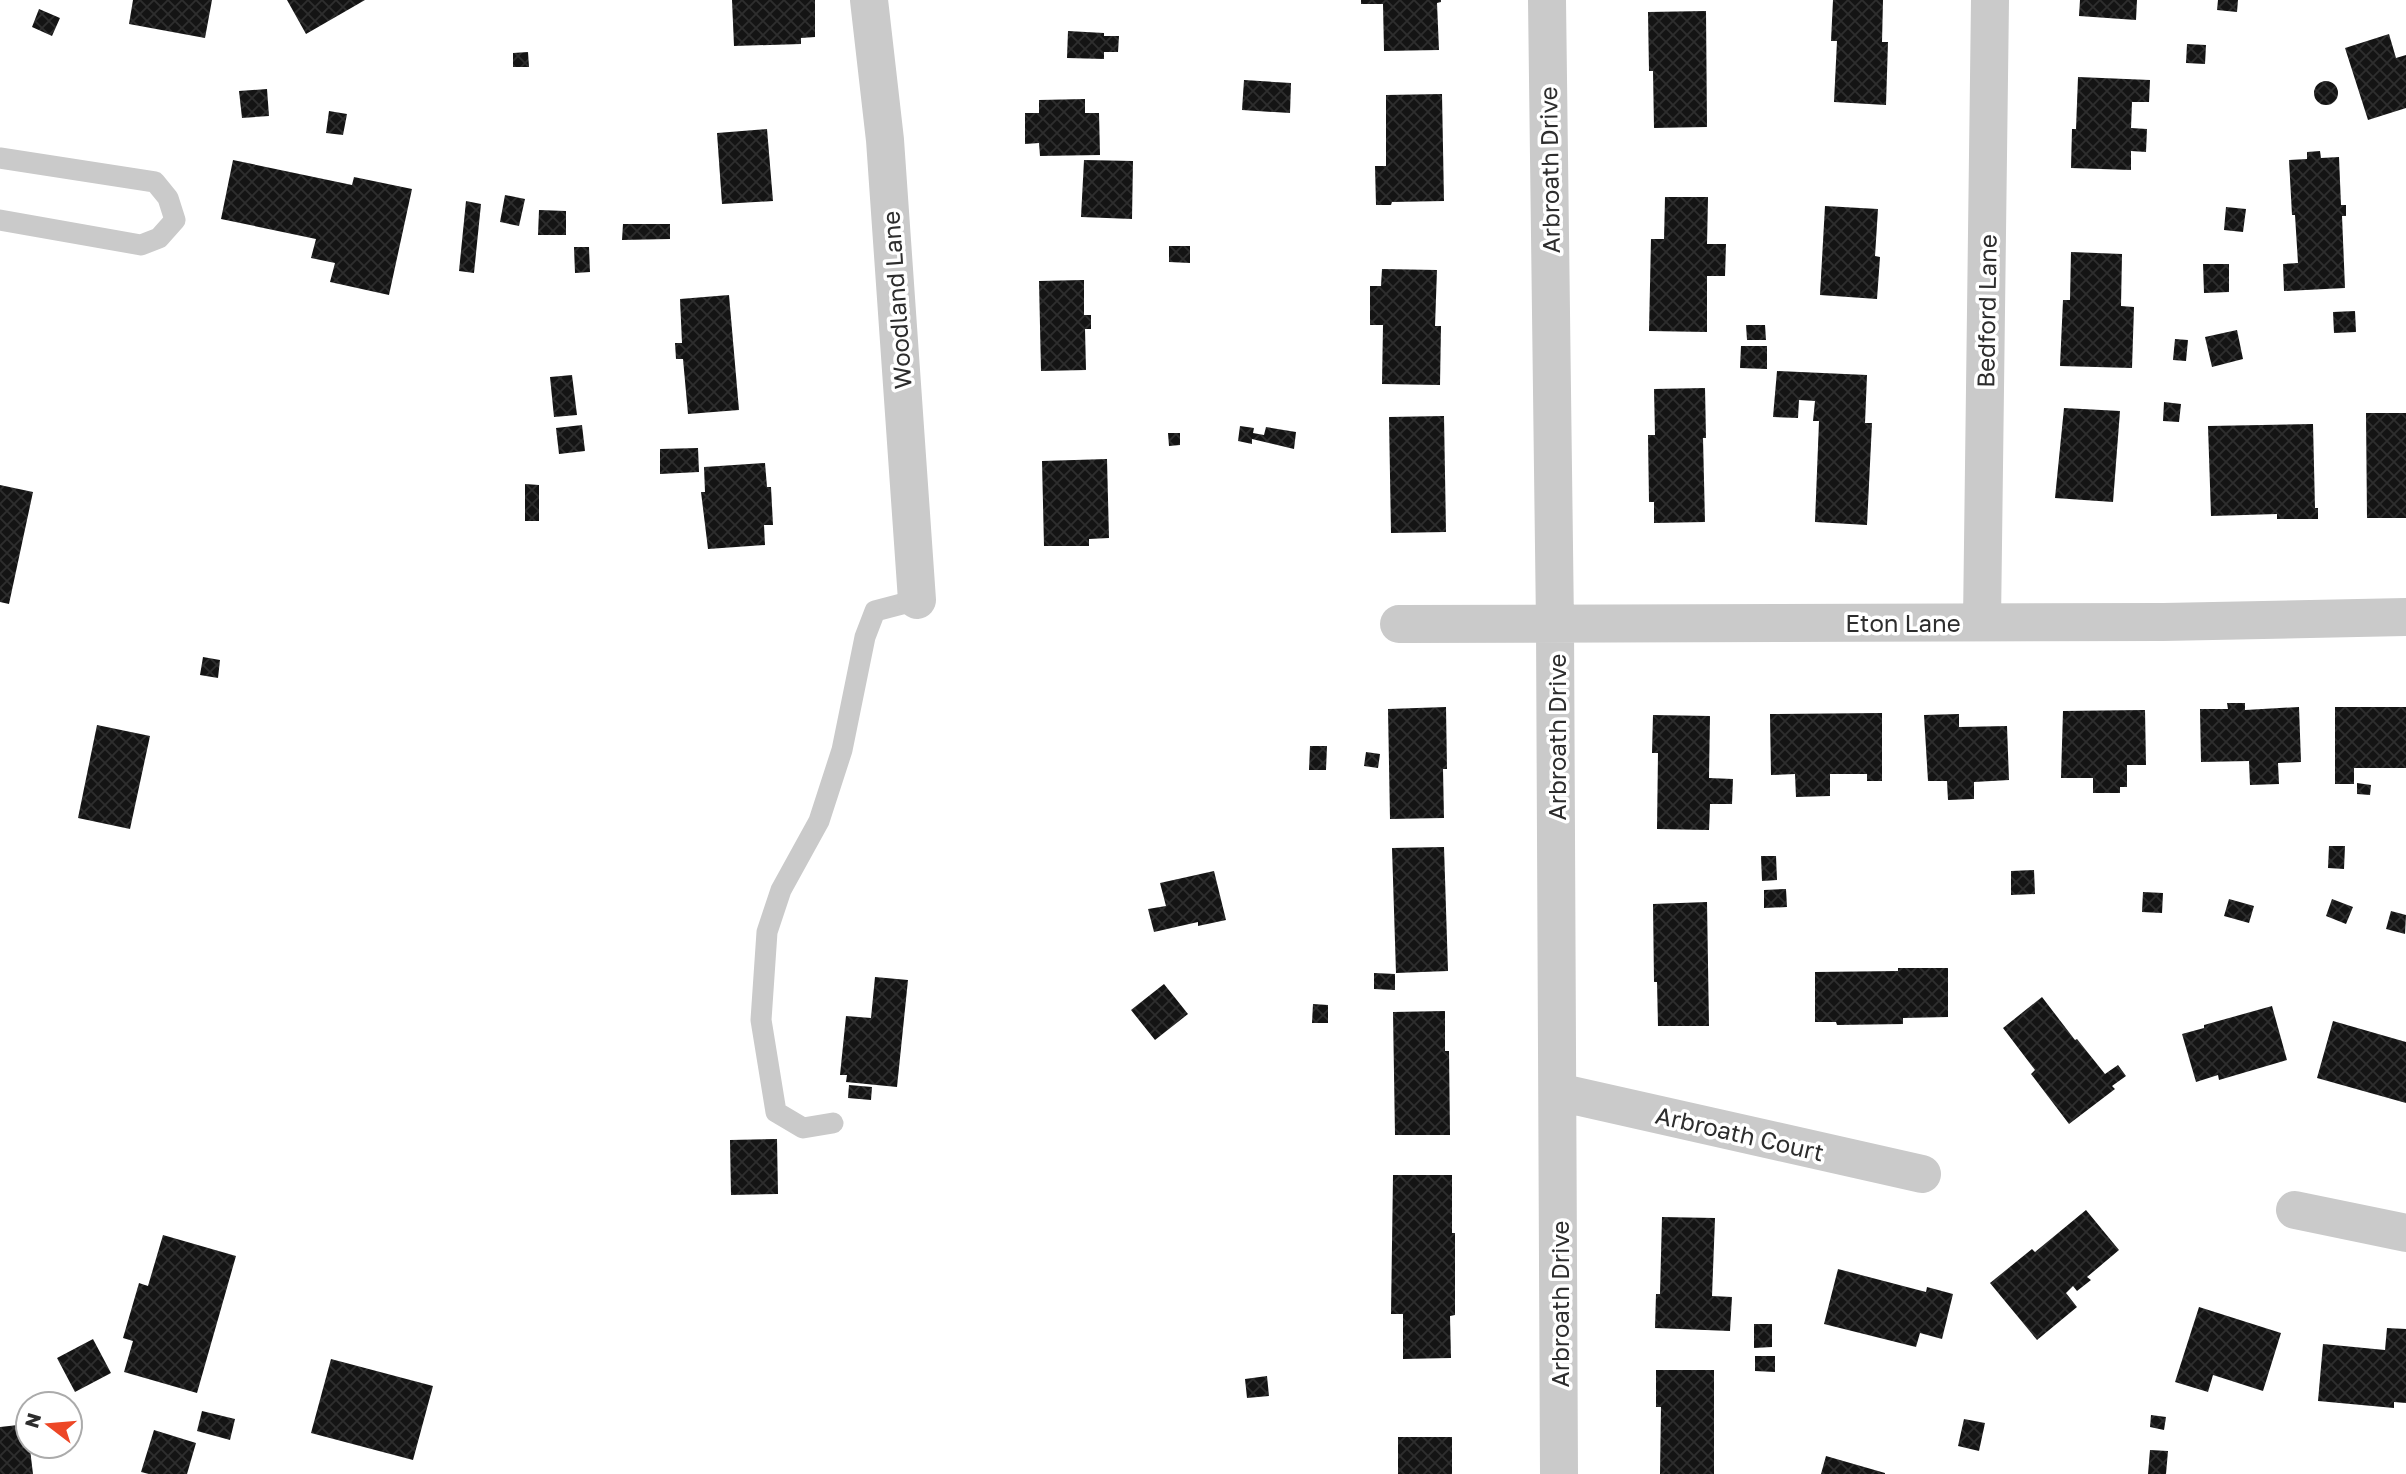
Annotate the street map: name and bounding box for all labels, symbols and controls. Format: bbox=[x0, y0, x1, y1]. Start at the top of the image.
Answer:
street label: Arbroath Drive bbox=[1533, 86, 1565, 254]
street label: Woodland Lane bbox=[875, 210, 917, 390]
street label: Bedford Lane bbox=[1970, 234, 2002, 388]
street label: Eton Lane bbox=[1845, 608, 1961, 637]
street label: Arbroath Drive bbox=[1542, 654, 1571, 820]
street label: Arbroath Court bbox=[1653, 1100, 1827, 1166]
street label: Arbroath Drive bbox=[1545, 1221, 1574, 1387]
north arrow bbox=[14, 1390, 84, 1460]
text: N bbox=[19, 1410, 45, 1430]

